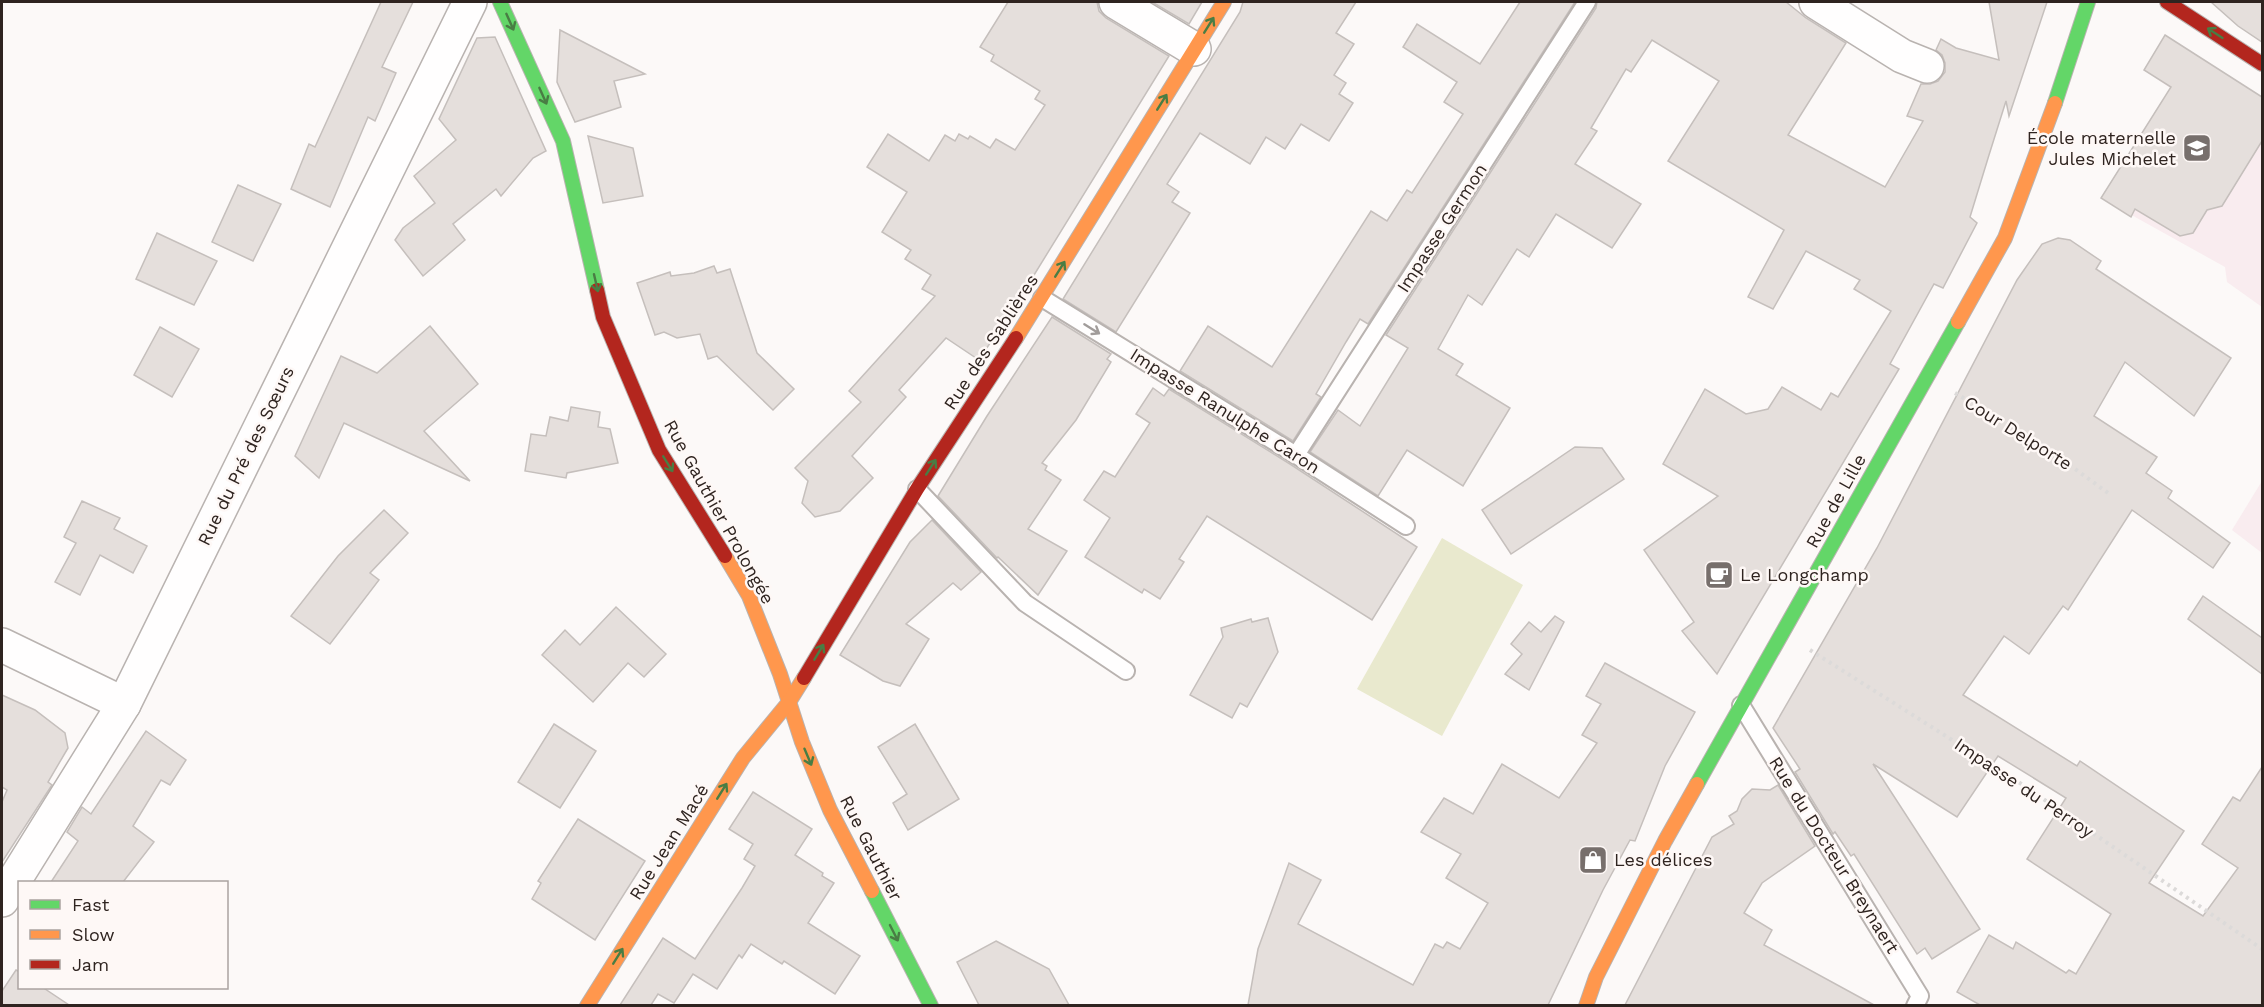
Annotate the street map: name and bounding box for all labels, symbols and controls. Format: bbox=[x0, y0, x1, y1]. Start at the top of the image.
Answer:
one-way arrow bbox=[504, 13, 516, 31]
one-way arrow bbox=[1203, 18, 1215, 34]
one-way arrow bbox=[2206, 26, 2223, 39]
one-way arrow bbox=[538, 87, 549, 105]
one-way arrow bbox=[1156, 94, 1168, 111]
place label: École maternelle Jules Michelet bbox=[2027, 127, 2176, 169]
school or university icon: École maternelle Jules Michelet bbox=[2181, 132, 2213, 164]
street label: Impasse Germon bbox=[1392, 159, 1491, 296]
one-way arrow bbox=[1054, 261, 1066, 278]
street label: Rue des Sablières bbox=[939, 270, 1042, 413]
one-way arrow bbox=[590, 274, 602, 293]
one-way arrow bbox=[1083, 323, 1100, 335]
street label: Impasse Ranulphe Caron bbox=[1127, 343, 1324, 478]
street label: Rue du Pré des Sœurs bbox=[193, 363, 298, 549]
street label: Cour Delporte bbox=[1961, 391, 2076, 474]
street label: Rue Gauthier Prolongée bbox=[660, 416, 779, 608]
street label: Rue de Lille bbox=[1801, 450, 1870, 551]
one-way arrow bbox=[662, 455, 674, 472]
one-way arrow bbox=[925, 460, 937, 476]
cafe icon: Le Longchamp bbox=[1703, 559, 1735, 591]
place label: Le Longchamp bbox=[1740, 564, 1869, 585]
one-way arrow bbox=[813, 644, 825, 661]
street label: Impasse du Perroy bbox=[1951, 733, 2098, 842]
one-way arrow bbox=[803, 748, 814, 766]
street label: Rue du Docteur Breynaert bbox=[1765, 752, 1904, 957]
street label: Rue Jean Macé bbox=[624, 780, 713, 904]
one-way arrow bbox=[717, 783, 729, 800]
street label: Rue Gauthier bbox=[836, 792, 907, 904]
shop icon: Les délices bbox=[1577, 844, 1609, 876]
place label: Les délices bbox=[1614, 849, 1712, 870]
legend bbox=[18, 881, 228, 989]
text: Fast bbox=[72, 894, 110, 915]
one-way arrow bbox=[888, 923, 900, 941]
text: Slow bbox=[72, 924, 115, 945]
one-way arrow bbox=[613, 948, 625, 965]
text: Jam bbox=[72, 954, 109, 975]

